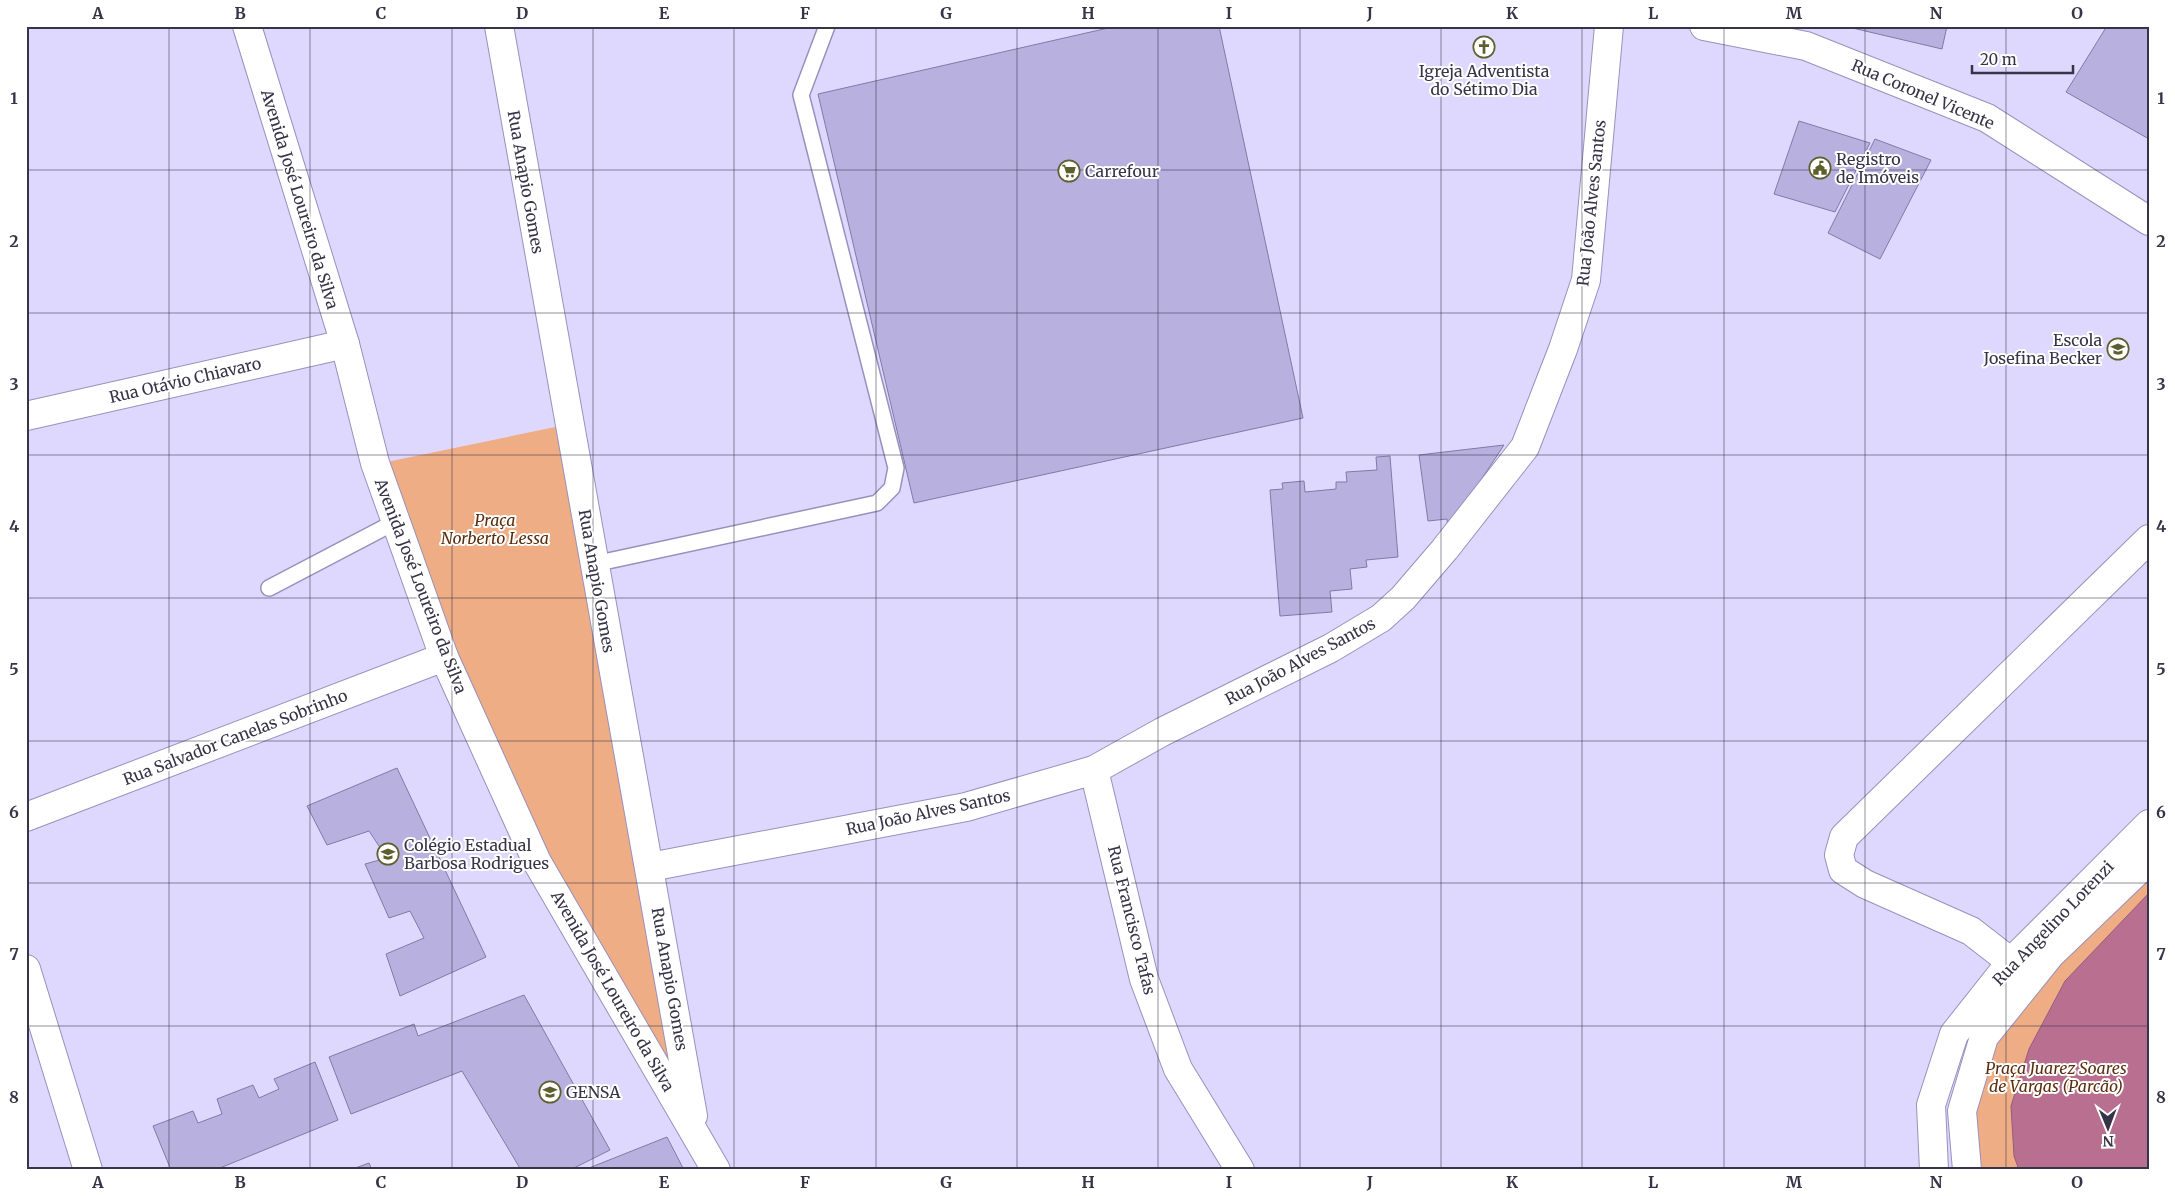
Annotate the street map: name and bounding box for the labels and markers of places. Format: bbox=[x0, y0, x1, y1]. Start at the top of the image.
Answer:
church icon: Igreja Adventista do Sétimo Dia bbox=[1472, 35, 1496, 59]
place label: Igreja Adventista do Sétimo Dia bbox=[1419, 61, 1550, 99]
place label: Registro de Imóveis bbox=[1836, 149, 1919, 187]
public building icon: Registro de Imóveis bbox=[1808, 156, 1832, 180]
supermarket icon: Carrefour bbox=[1057, 159, 1081, 183]
place label: Carrefour bbox=[1085, 161, 1159, 181]
place label: Escola Josefina Becker bbox=[1983, 330, 2102, 368]
school or university icon: Escola Josefina Becker bbox=[2106, 337, 2130, 361]
place label: Colégio Estadual Barbosa Rodrigues bbox=[404, 835, 549, 873]
school or university icon: Colégio Estadual Barbosa Rodrigues bbox=[376, 842, 400, 866]
school or university icon: GENSA bbox=[538, 1080, 562, 1104]
place label: GENSA bbox=[566, 1082, 621, 1102]

